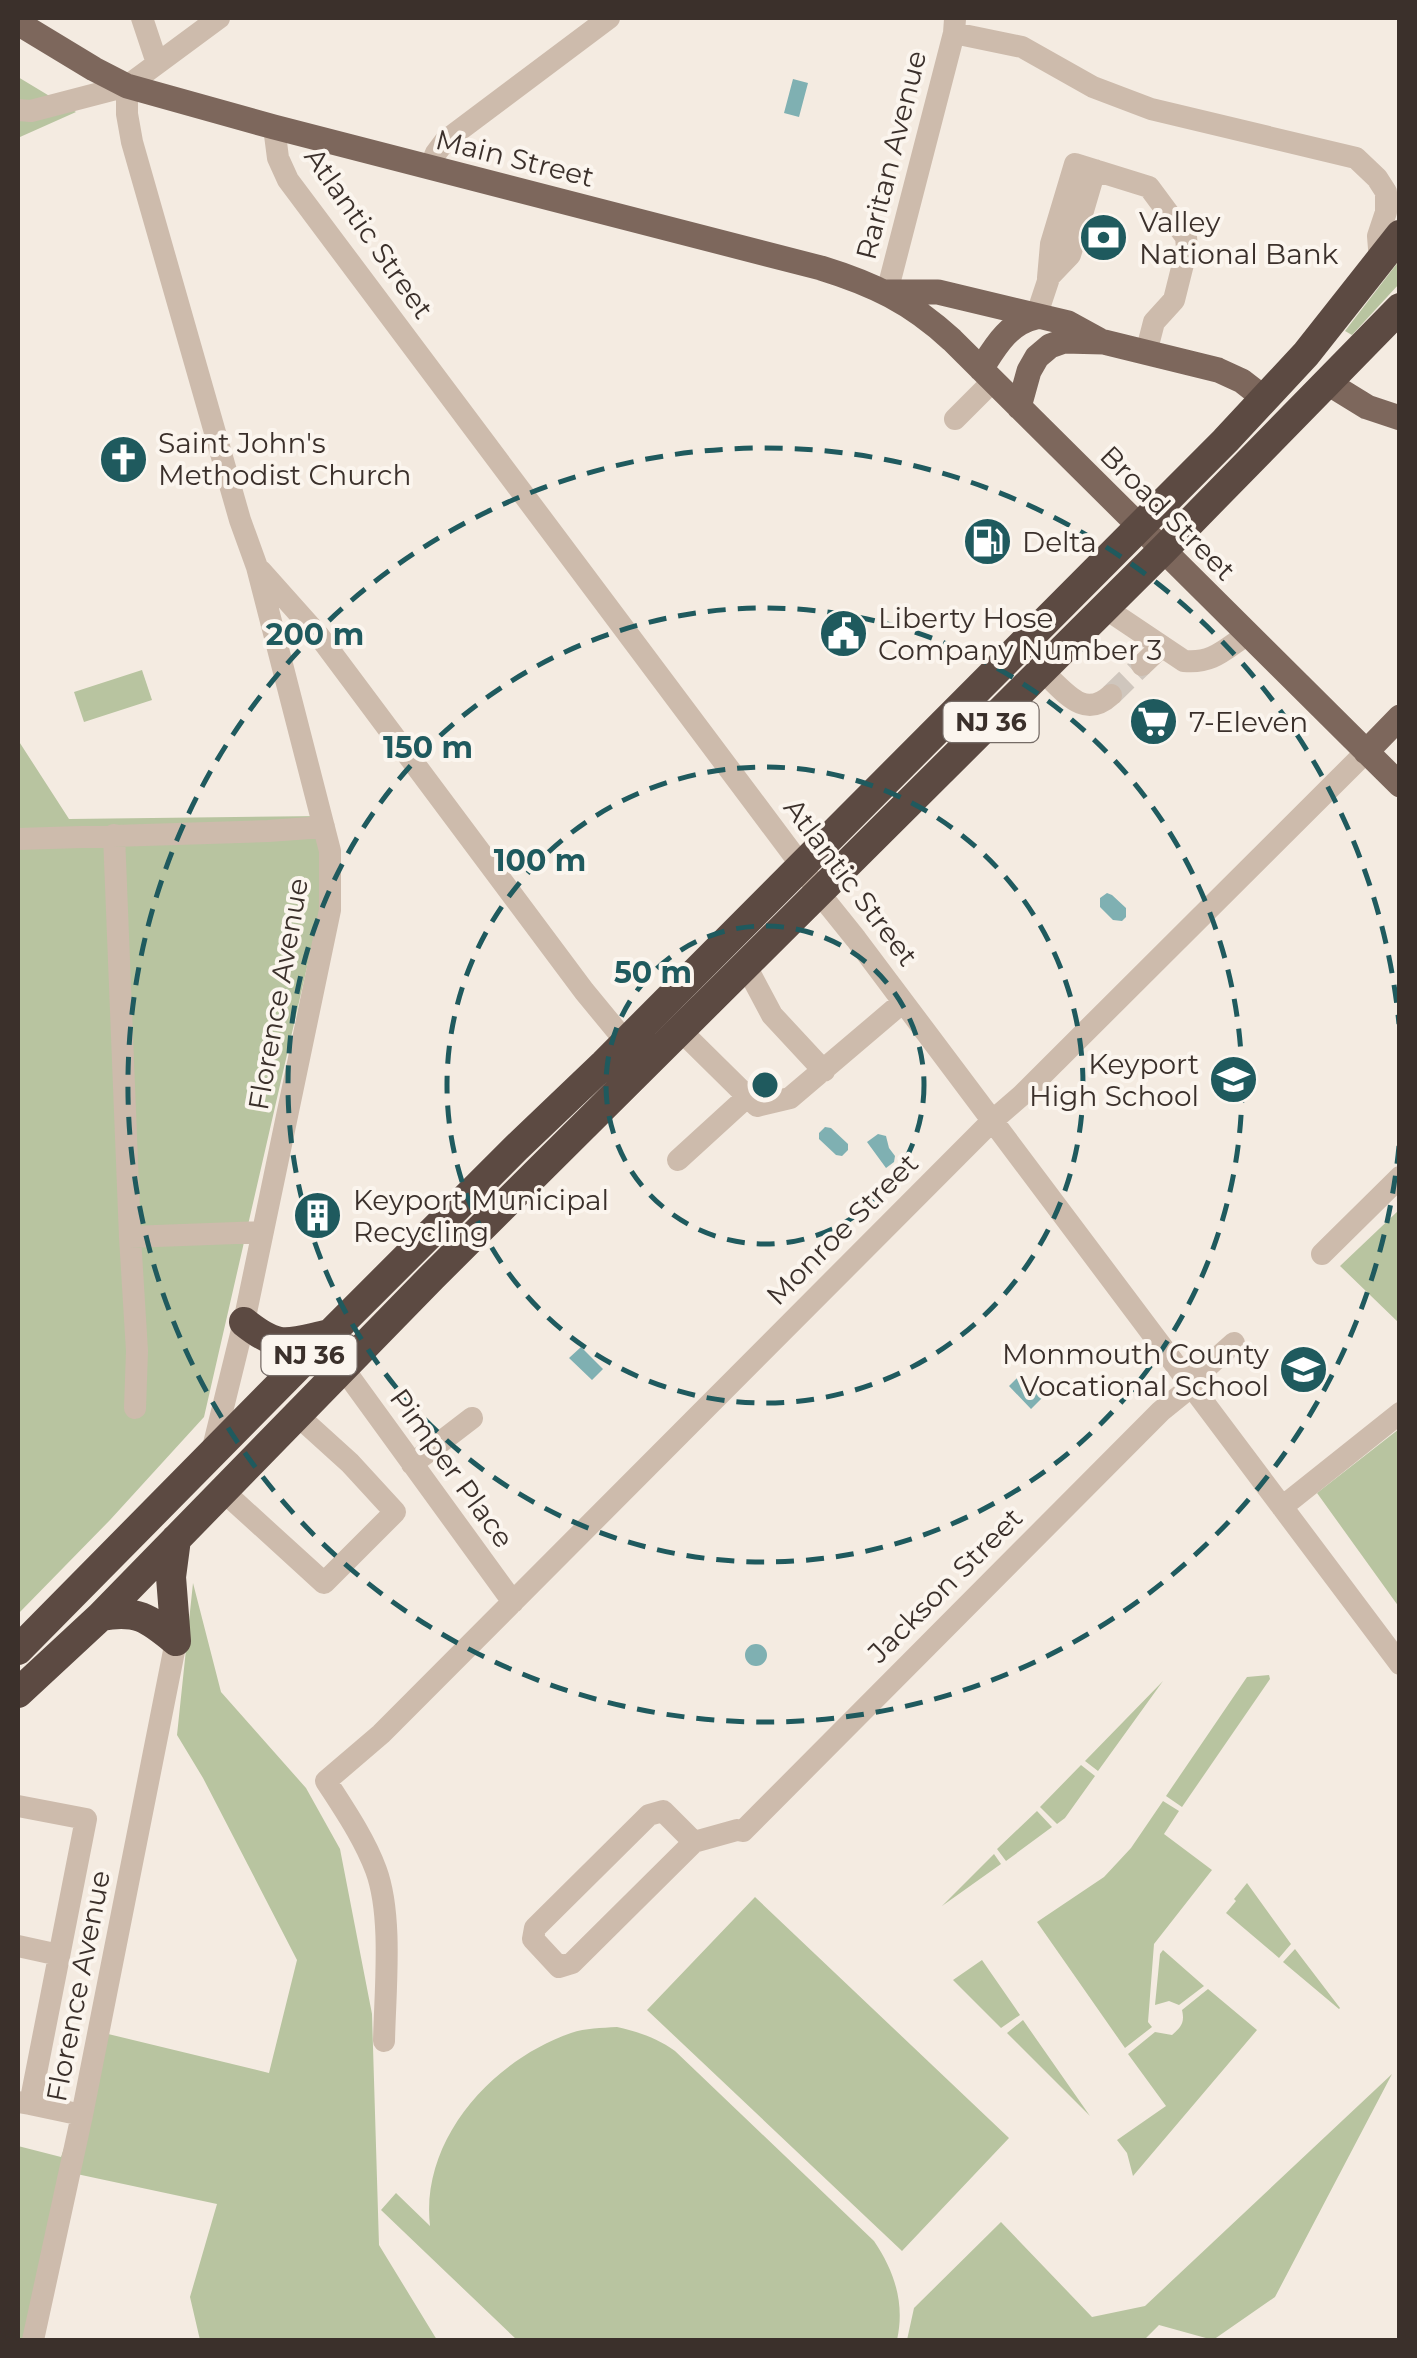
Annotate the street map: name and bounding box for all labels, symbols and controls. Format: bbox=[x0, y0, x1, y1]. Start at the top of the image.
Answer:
street label: Raritan Avenue bbox=[849, 47, 933, 263]
street label: Main Street bbox=[432, 122, 598, 194]
street label: Atlantic Street bbox=[297, 141, 441, 325]
place label: Valley National Bank bbox=[1139, 205, 1339, 271]
bank icon: Valley National Bank bbox=[1078, 212, 1130, 264]
place label: Saint John's Methodist Church bbox=[158, 426, 411, 492]
church icon: Saint John's Methodist Church bbox=[97, 433, 149, 485]
street label: Broad Street bbox=[1093, 438, 1243, 588]
fuel station icon: Delta bbox=[961, 516, 1013, 568]
place label: Delta bbox=[1022, 525, 1097, 559]
place label: Liberty Hose Company Number 3 bbox=[878, 601, 1162, 667]
public building icon: Liberty Hose Company Number 3 bbox=[817, 608, 869, 660]
text: 200 m bbox=[266, 616, 364, 653]
supermarket icon: 7-Eleven bbox=[1128, 696, 1180, 748]
road number: NJ 36 bbox=[944, 702, 1038, 742]
place label: 7-Eleven bbox=[1189, 705, 1308, 739]
text: 150 m bbox=[383, 729, 473, 766]
street label: Atlantic Street bbox=[777, 792, 925, 972]
text: 100 m bbox=[494, 842, 586, 879]
street label: Florence Avenue bbox=[241, 875, 315, 1113]
text: 50 m bbox=[614, 954, 692, 991]
place label: Keyport High School bbox=[1029, 1047, 1199, 1113]
school or university icon: Keyport High School bbox=[1208, 1054, 1260, 1106]
centre of rings bbox=[747, 1067, 783, 1103]
street label: Monroe Street bbox=[759, 1146, 925, 1312]
place label: Keyport Municipal Recycling bbox=[353, 1183, 609, 1249]
building icon: Keyport Municipal Recycling bbox=[292, 1190, 344, 1242]
road number: NJ 36 bbox=[262, 1335, 356, 1375]
place label: Monmouth County Vocational School bbox=[1002, 1337, 1270, 1403]
school or university icon: Monmouth County Vocational School bbox=[1278, 1344, 1330, 1396]
street label: Pimper Place bbox=[383, 1382, 521, 1554]
street label: Jackson Street bbox=[860, 1501, 1029, 1670]
street label: Florence Avenue bbox=[39, 1867, 117, 2105]

